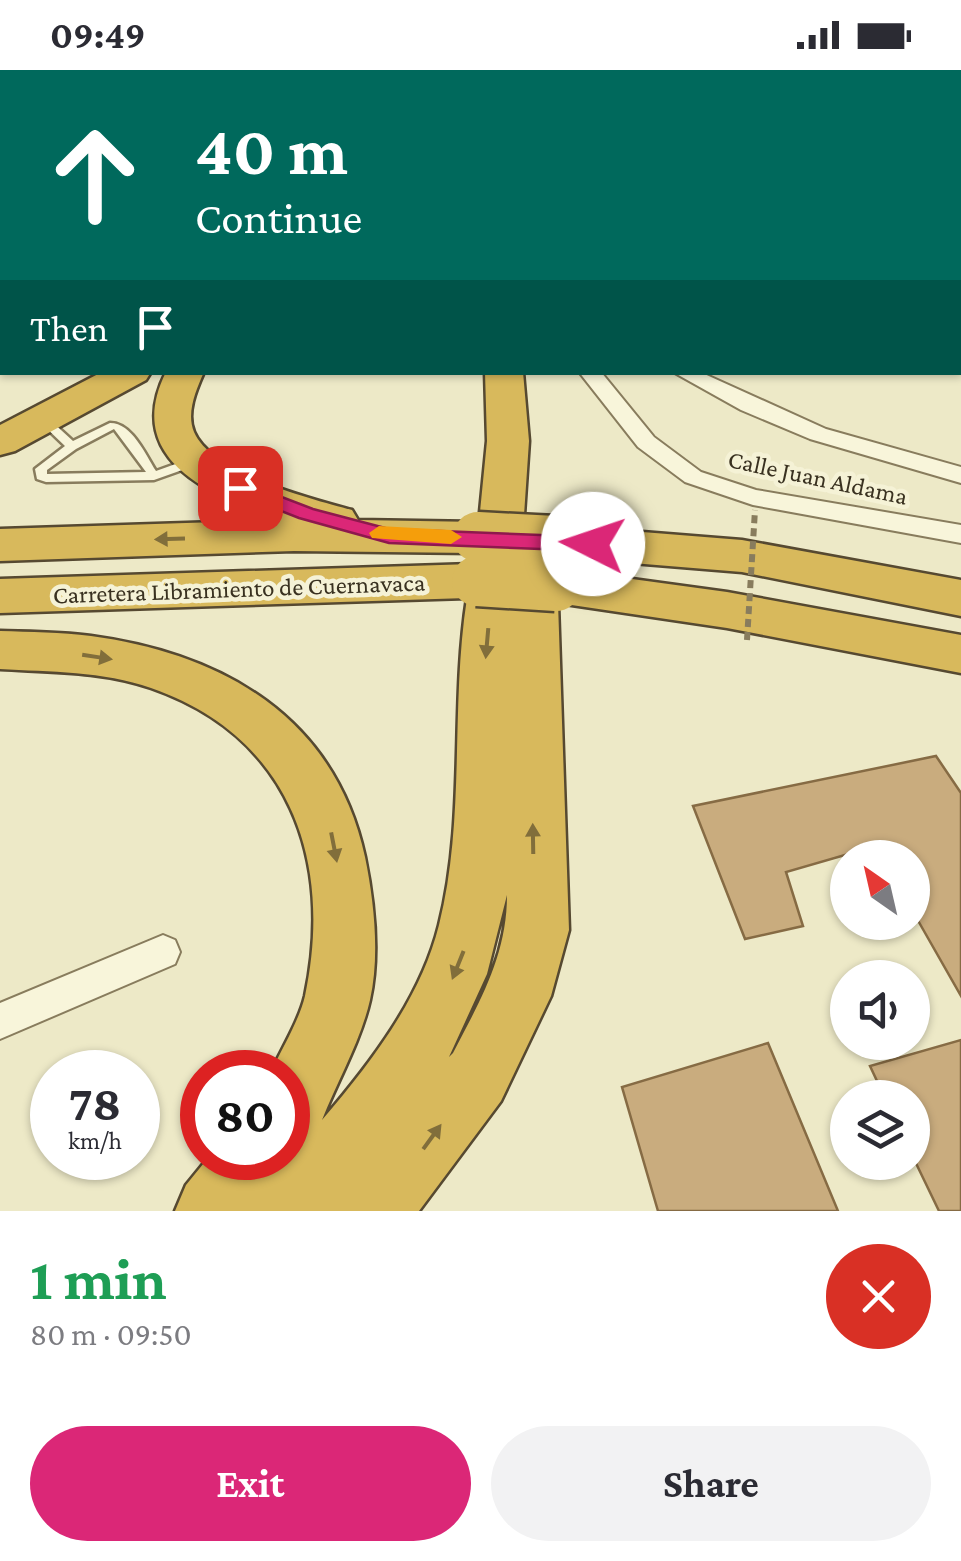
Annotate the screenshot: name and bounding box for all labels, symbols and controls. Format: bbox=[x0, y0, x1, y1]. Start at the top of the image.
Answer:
text: 09:49 bbox=[50, 14, 145, 56]
icon: ahead bbox=[30, 110, 160, 240]
text: 40 m bbox=[195, 111, 348, 189]
text: Continue bbox=[195, 193, 362, 243]
icon: arrive bbox=[128, 300, 183, 355]
text: Then bbox=[30, 307, 108, 349]
street label: Calle Juan Aldama bbox=[726, 445, 910, 511]
pin bbox=[198, 446, 283, 531]
icon: arrive bbox=[213, 461, 268, 516]
position arrow bbox=[541, 492, 645, 596]
one-way arrow bbox=[154, 532, 186, 548]
street label: Carretera Libramiento de Cuernavaca bbox=[52, 568, 426, 608]
one-way arrow bbox=[479, 628, 495, 659]
one-way arrow bbox=[82, 650, 113, 665]
one-way arrow bbox=[525, 823, 541, 855]
one-way arrow bbox=[327, 832, 342, 863]
north arrow bbox=[830, 840, 930, 940]
map controls bbox=[830, 840, 930, 1180]
one-way arrow bbox=[449, 950, 465, 980]
button: sound bbox=[830, 960, 930, 1060]
speed limit sign: 80 bbox=[180, 1050, 310, 1180]
text: 78 bbox=[69, 1075, 121, 1131]
button: layers bbox=[830, 1080, 930, 1180]
one-way arrow bbox=[422, 1124, 442, 1150]
text: km/h bbox=[68, 1127, 122, 1154]
button: close bbox=[826, 1244, 931, 1349]
text: 1 min bbox=[30, 1245, 167, 1312]
text: 80 m · 09:50 bbox=[30, 1316, 192, 1352]
button: Exit bbox=[30, 1426, 471, 1541]
button: Share bbox=[491, 1426, 931, 1541]

